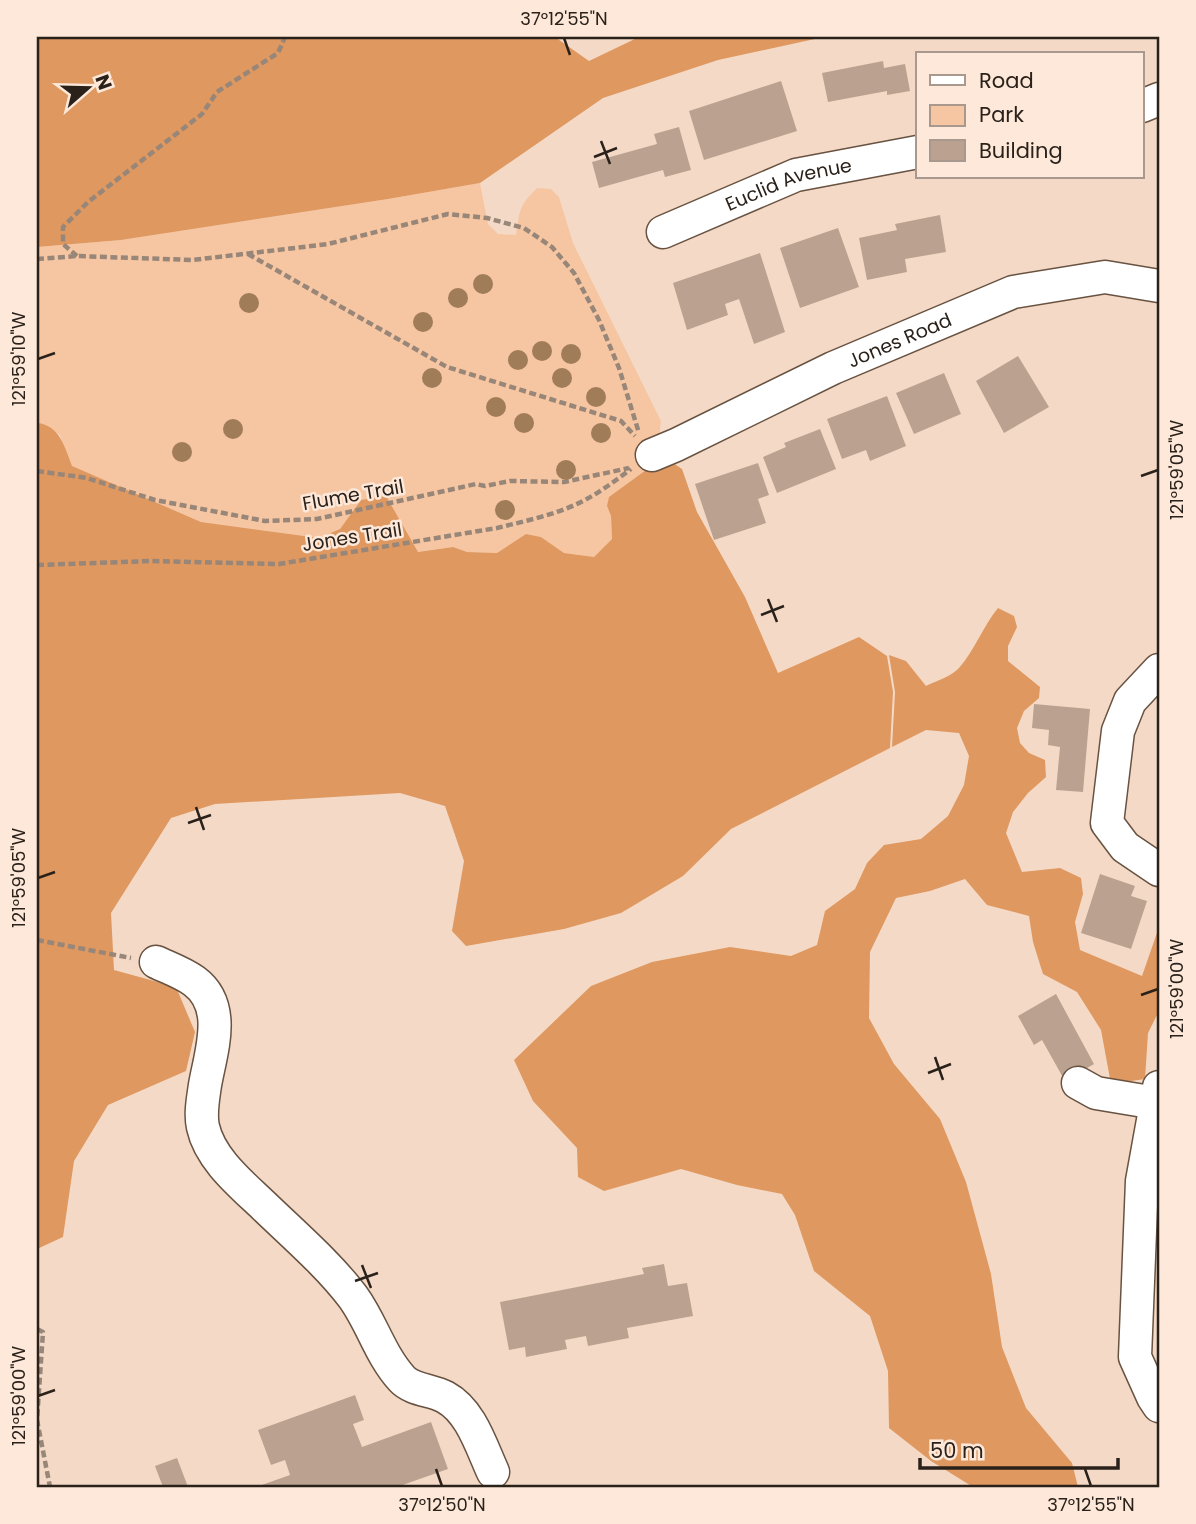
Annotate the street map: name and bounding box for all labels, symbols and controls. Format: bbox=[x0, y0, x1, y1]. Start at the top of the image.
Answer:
text: 37°12'55"N bbox=[520, 6, 608, 31]
north arrow bbox=[52, 52, 122, 122]
legend bbox=[916, 52, 1144, 178]
text: Road bbox=[979, 66, 1034, 95]
text: N bbox=[88, 71, 119, 94]
text: Park bbox=[979, 100, 1024, 129]
text: Building bbox=[979, 136, 1063, 165]
street label: Euclid Avenue bbox=[721, 151, 854, 217]
street label: Jones Road bbox=[843, 306, 956, 374]
text: 121°59'10"W bbox=[6, 311, 31, 406]
text: 121°59'05"W bbox=[1164, 419, 1189, 520]
street label: Flume Trail bbox=[300, 473, 406, 517]
street label: Jones Trail bbox=[300, 516, 404, 558]
text: 121°59'05"W bbox=[6, 827, 31, 928]
text: 121°59'00"W bbox=[1164, 938, 1189, 1039]
text: 121°59'00"W bbox=[6, 1345, 31, 1446]
scale bar bbox=[920, 1426, 1117, 1470]
text: 50 m bbox=[930, 1436, 984, 1465]
text: 37°12'50"N bbox=[398, 1492, 486, 1517]
text: 37°12'55"N bbox=[1047, 1492, 1135, 1517]

